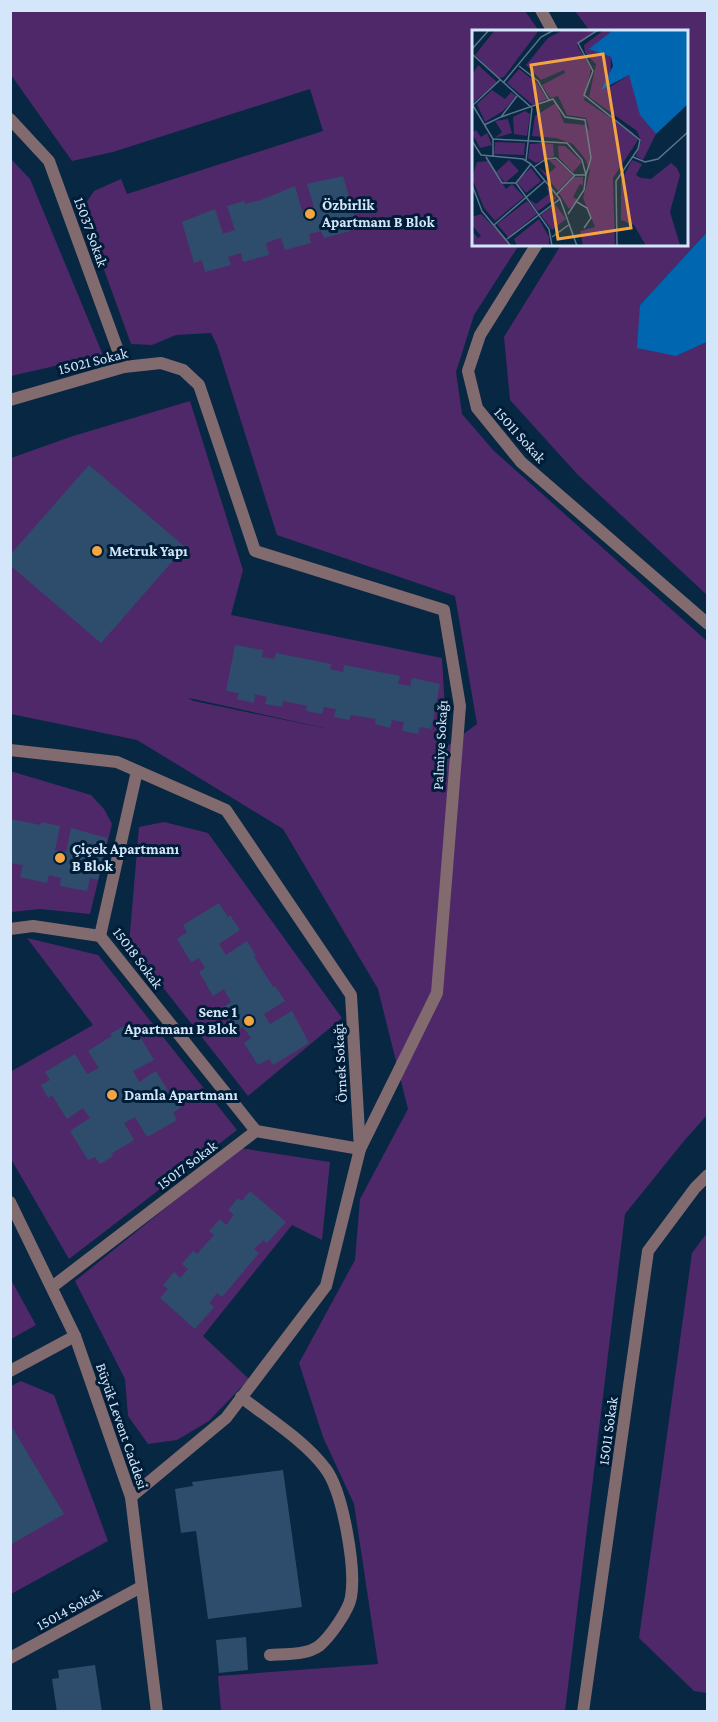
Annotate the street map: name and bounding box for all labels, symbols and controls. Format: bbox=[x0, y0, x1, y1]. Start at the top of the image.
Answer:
inset map bbox=[472, 30, 688, 246]
street label: 15037 Sokak bbox=[71, 195, 111, 270]
place label: Özbirlik Apartmanı B Blok bbox=[321, 197, 435, 230]
marker: Özbirlik Apartmanı B Blok bbox=[303, 207, 317, 221]
street label: 15021 Sokak bbox=[57, 344, 130, 377]
street label: 15011 Sokak bbox=[491, 404, 550, 467]
place label: Metruk Yapı bbox=[109, 543, 188, 559]
marker: Metruk Yapı bbox=[90, 544, 104, 558]
street label: Palmiye Sokağı bbox=[430, 700, 451, 790]
place label: Çiçek Apartmanı B Blok bbox=[72, 841, 180, 874]
marker: Çiçek Apartmanı B Blok bbox=[53, 851, 67, 865]
street label: 15018 Sokak bbox=[110, 924, 167, 992]
place label: Sene 1 Apartmanı B Blok bbox=[123, 1004, 238, 1037]
marker: Sene 1 Apartmanı B Blok bbox=[242, 1014, 256, 1028]
street label: Örnek Sokağı bbox=[330, 1023, 351, 1103]
place label: Damla Apartmanı bbox=[124, 1087, 238, 1103]
marker: Damla Apartmanı bbox=[105, 1088, 119, 1102]
street label: 15017 Sokak bbox=[154, 1137, 221, 1193]
street label: Büyük Levent Caddesi bbox=[92, 1361, 151, 1491]
street label: 15011 Sokak bbox=[595, 1395, 621, 1466]
street label: 15014 Sokak bbox=[34, 1584, 105, 1633]

